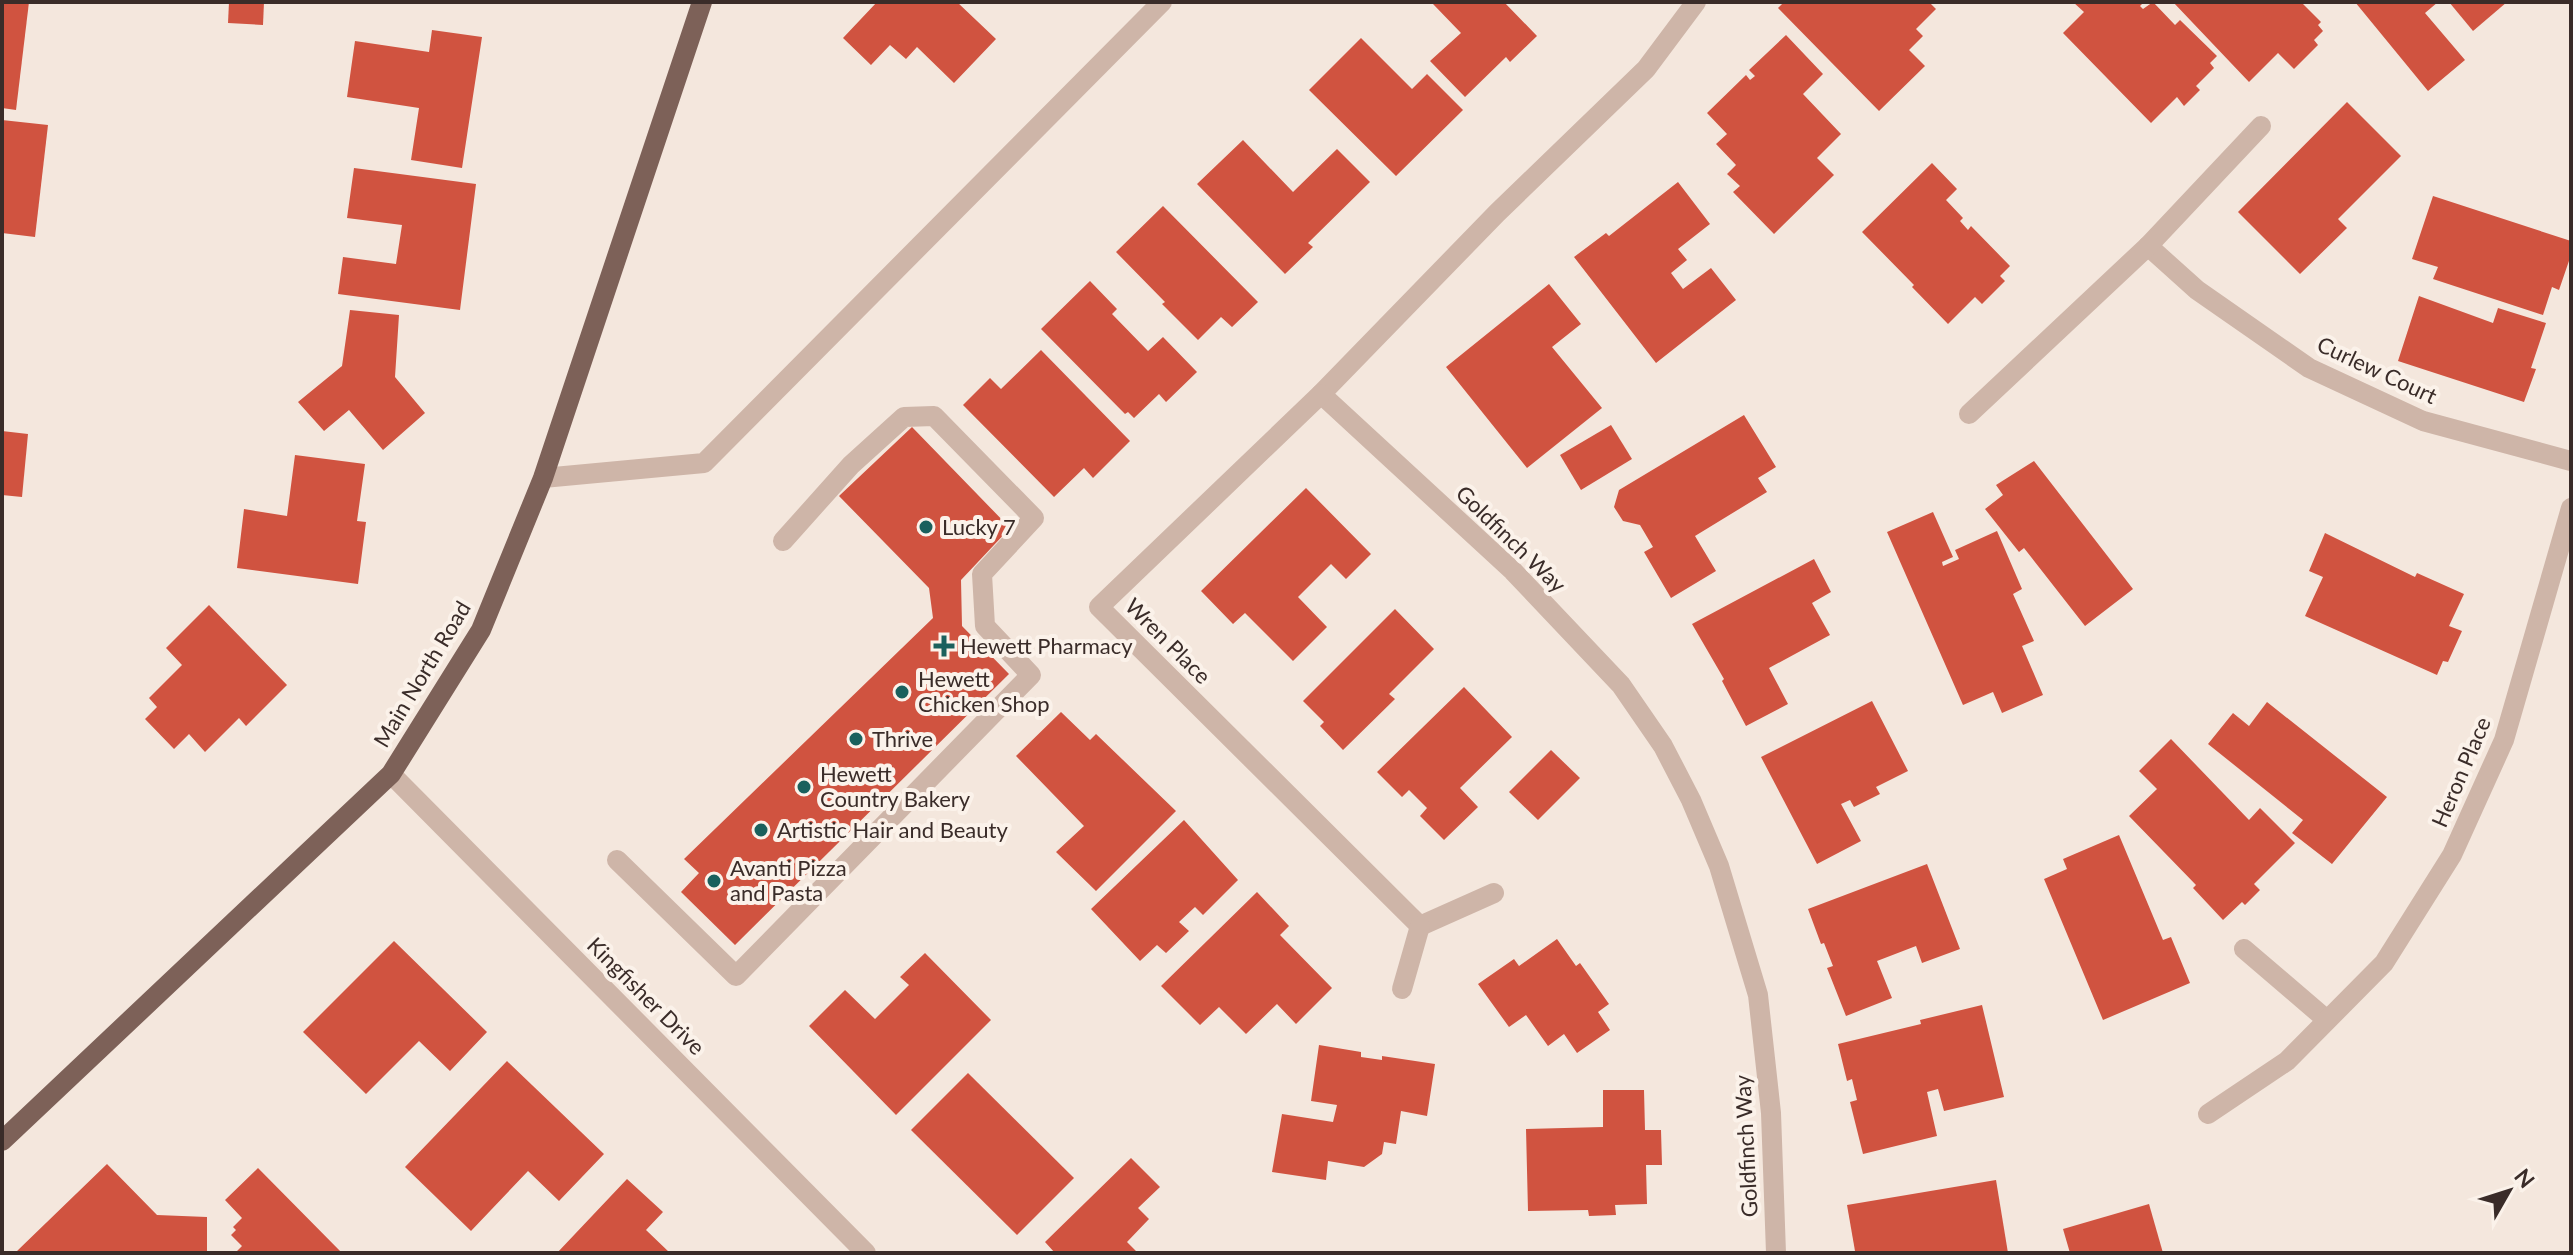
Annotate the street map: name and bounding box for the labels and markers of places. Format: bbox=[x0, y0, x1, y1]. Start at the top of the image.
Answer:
place label: Lucky 7 bbox=[942, 513, 1016, 540]
marker: Lucky 7 bbox=[917, 518, 935, 536]
place label: Hewett Pharmacy bbox=[960, 632, 1133, 659]
marker: Hewett Pharmacy bbox=[935, 637, 953, 655]
place label: Hewett Chicken Shop bbox=[918, 665, 1050, 717]
marker: Hewett Chicken Shop bbox=[893, 683, 911, 701]
place label: Thrive bbox=[872, 725, 933, 752]
marker: Thrive bbox=[847, 730, 865, 748]
place label: Hewett Country Bakery bbox=[820, 760, 971, 812]
marker: Hewett Country Bakery bbox=[795, 778, 813, 796]
place label: Artistic Hair and Beauty bbox=[777, 816, 1008, 843]
marker: Artistic Hair and Beauty bbox=[752, 821, 770, 839]
place label: Avanti Pizza and Pasta bbox=[730, 854, 847, 906]
marker: Avanti Pizza and Pasta bbox=[705, 872, 723, 890]

